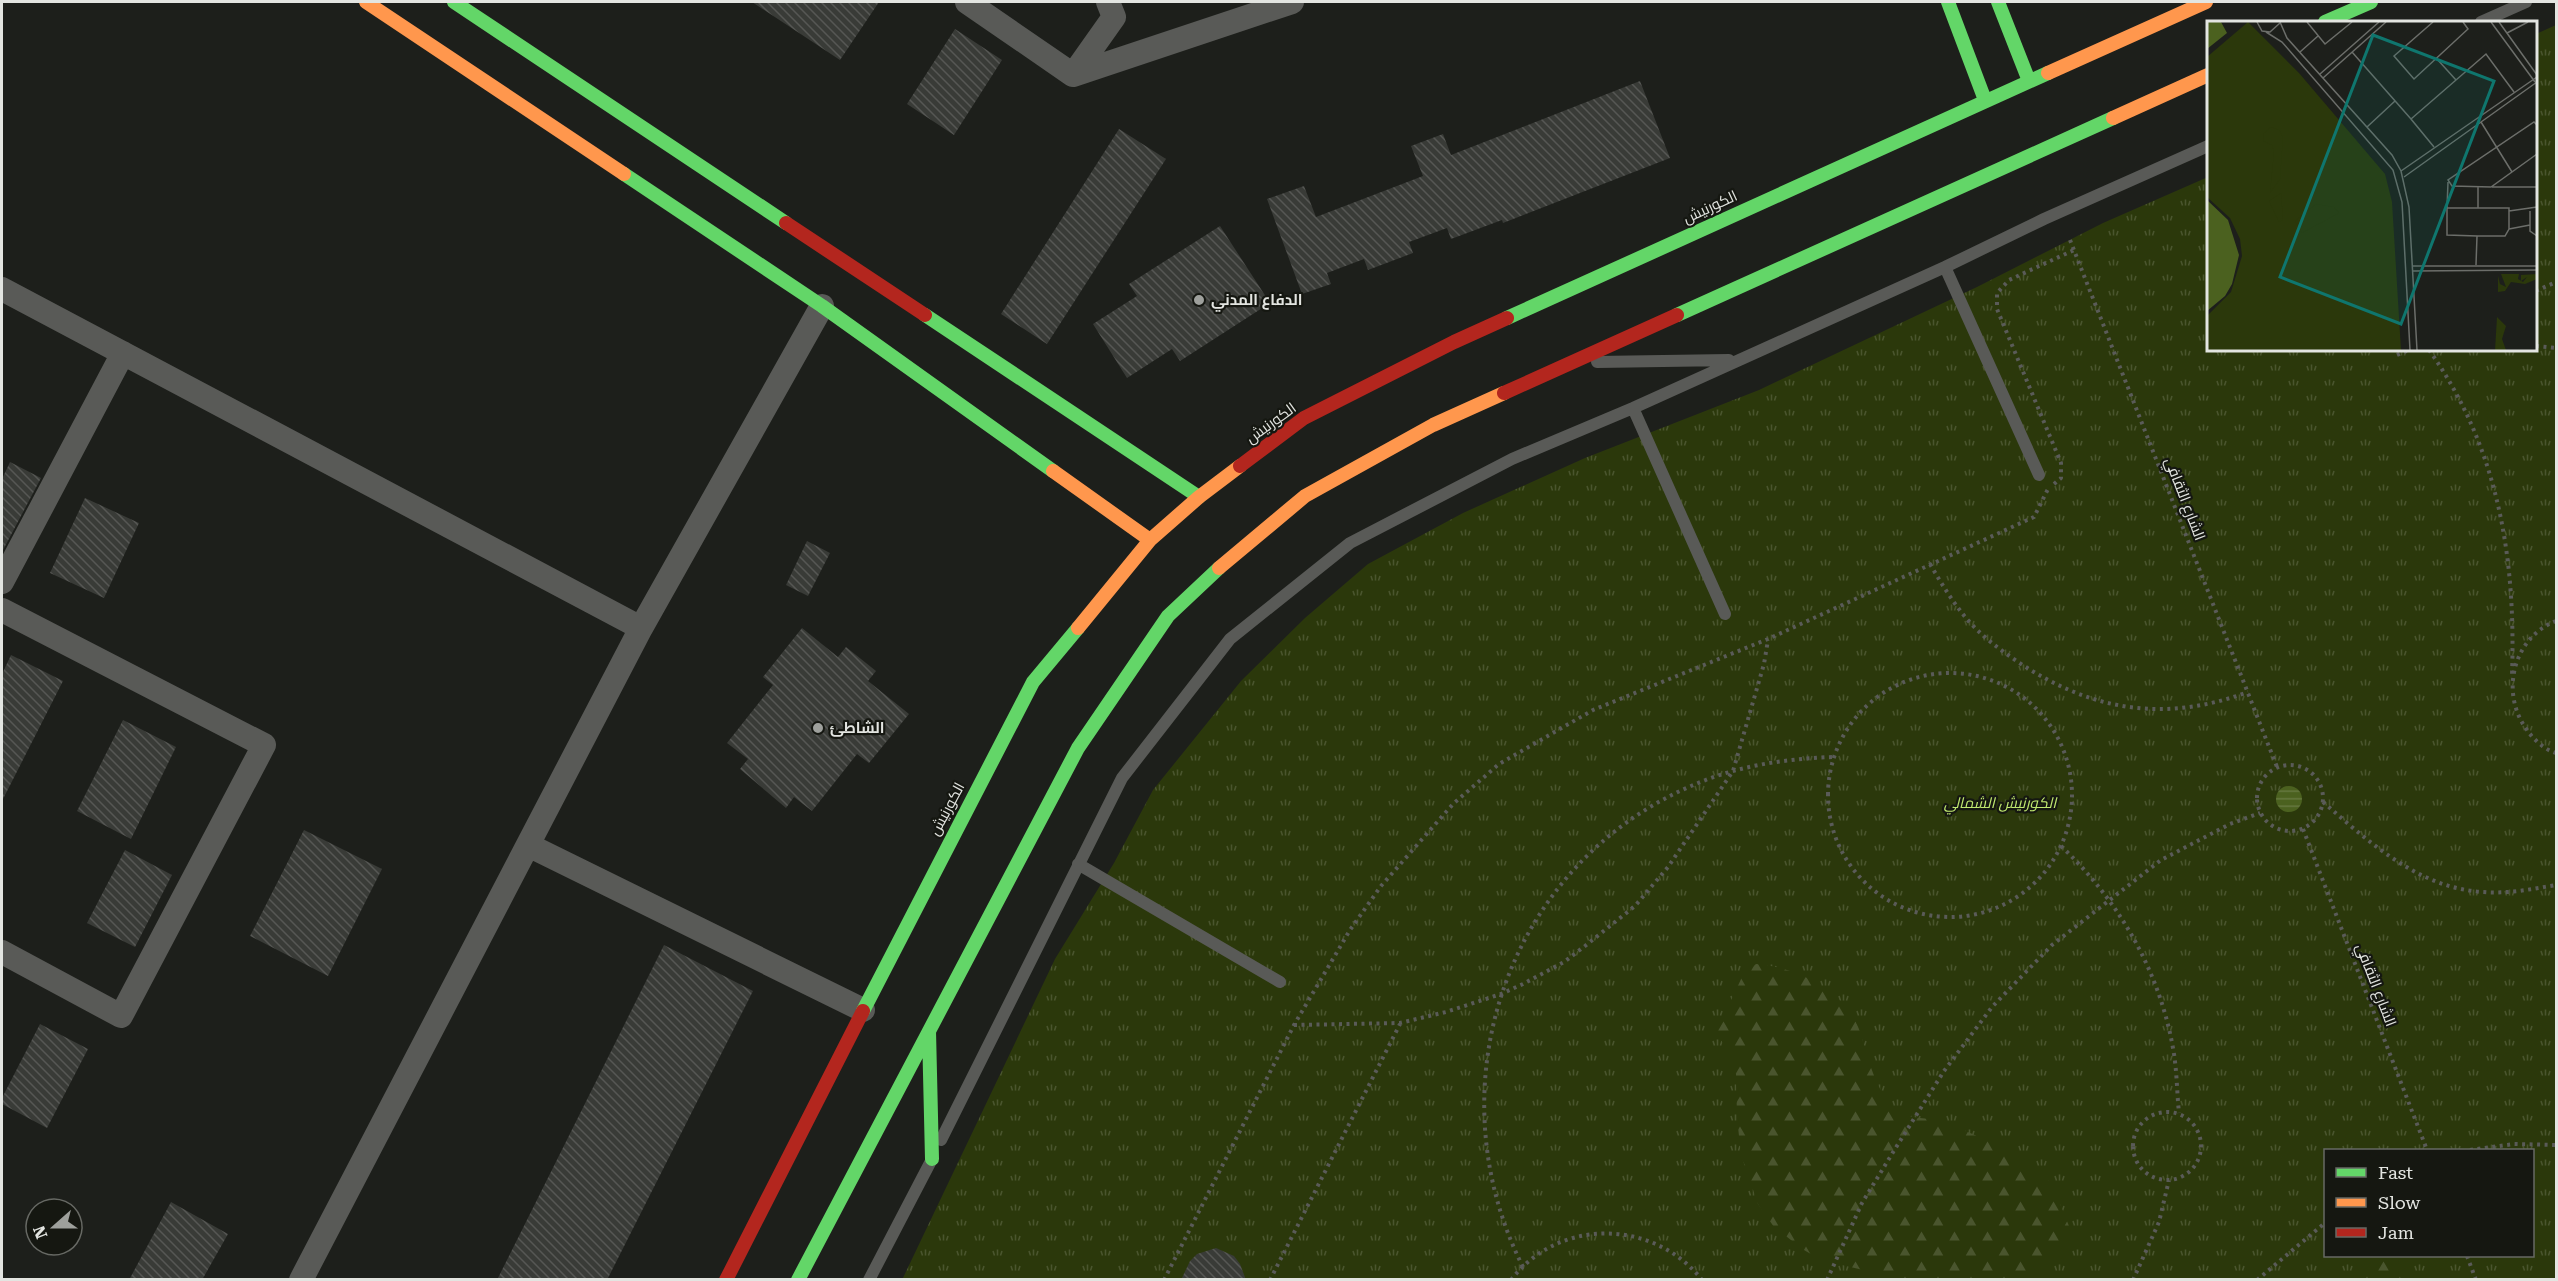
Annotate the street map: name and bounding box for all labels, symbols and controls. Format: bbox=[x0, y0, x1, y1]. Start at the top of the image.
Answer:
inset map bbox=[2207, 21, 2537, 351]
street label: الكورنيش bbox=[1680, 187, 1740, 228]
place label: الدفاع المدني bbox=[1211, 291, 1302, 312]
marker: الدفاع المدني bbox=[1192, 293, 1206, 307]
street label: الكورنيش bbox=[1242, 399, 1300, 448]
street label: الشارع الثقافي bbox=[2158, 455, 2209, 544]
place label: الشاطئ bbox=[830, 719, 885, 737]
marker: الشاطئ bbox=[811, 721, 825, 735]
street label: الكورنيش bbox=[925, 779, 969, 839]
park label: الكورنيش الشمالي bbox=[1944, 794, 2058, 815]
street label: الشارع الثقافي bbox=[2349, 941, 2400, 1030]
legend bbox=[2324, 1149, 2534, 1257]
text: Fast bbox=[2378, 1162, 2413, 1183]
text: Slow bbox=[2378, 1192, 2420, 1213]
north arrow bbox=[24, 1197, 84, 1257]
text: Jam bbox=[2378, 1222, 2414, 1243]
text: N bbox=[29, 1223, 52, 1241]

